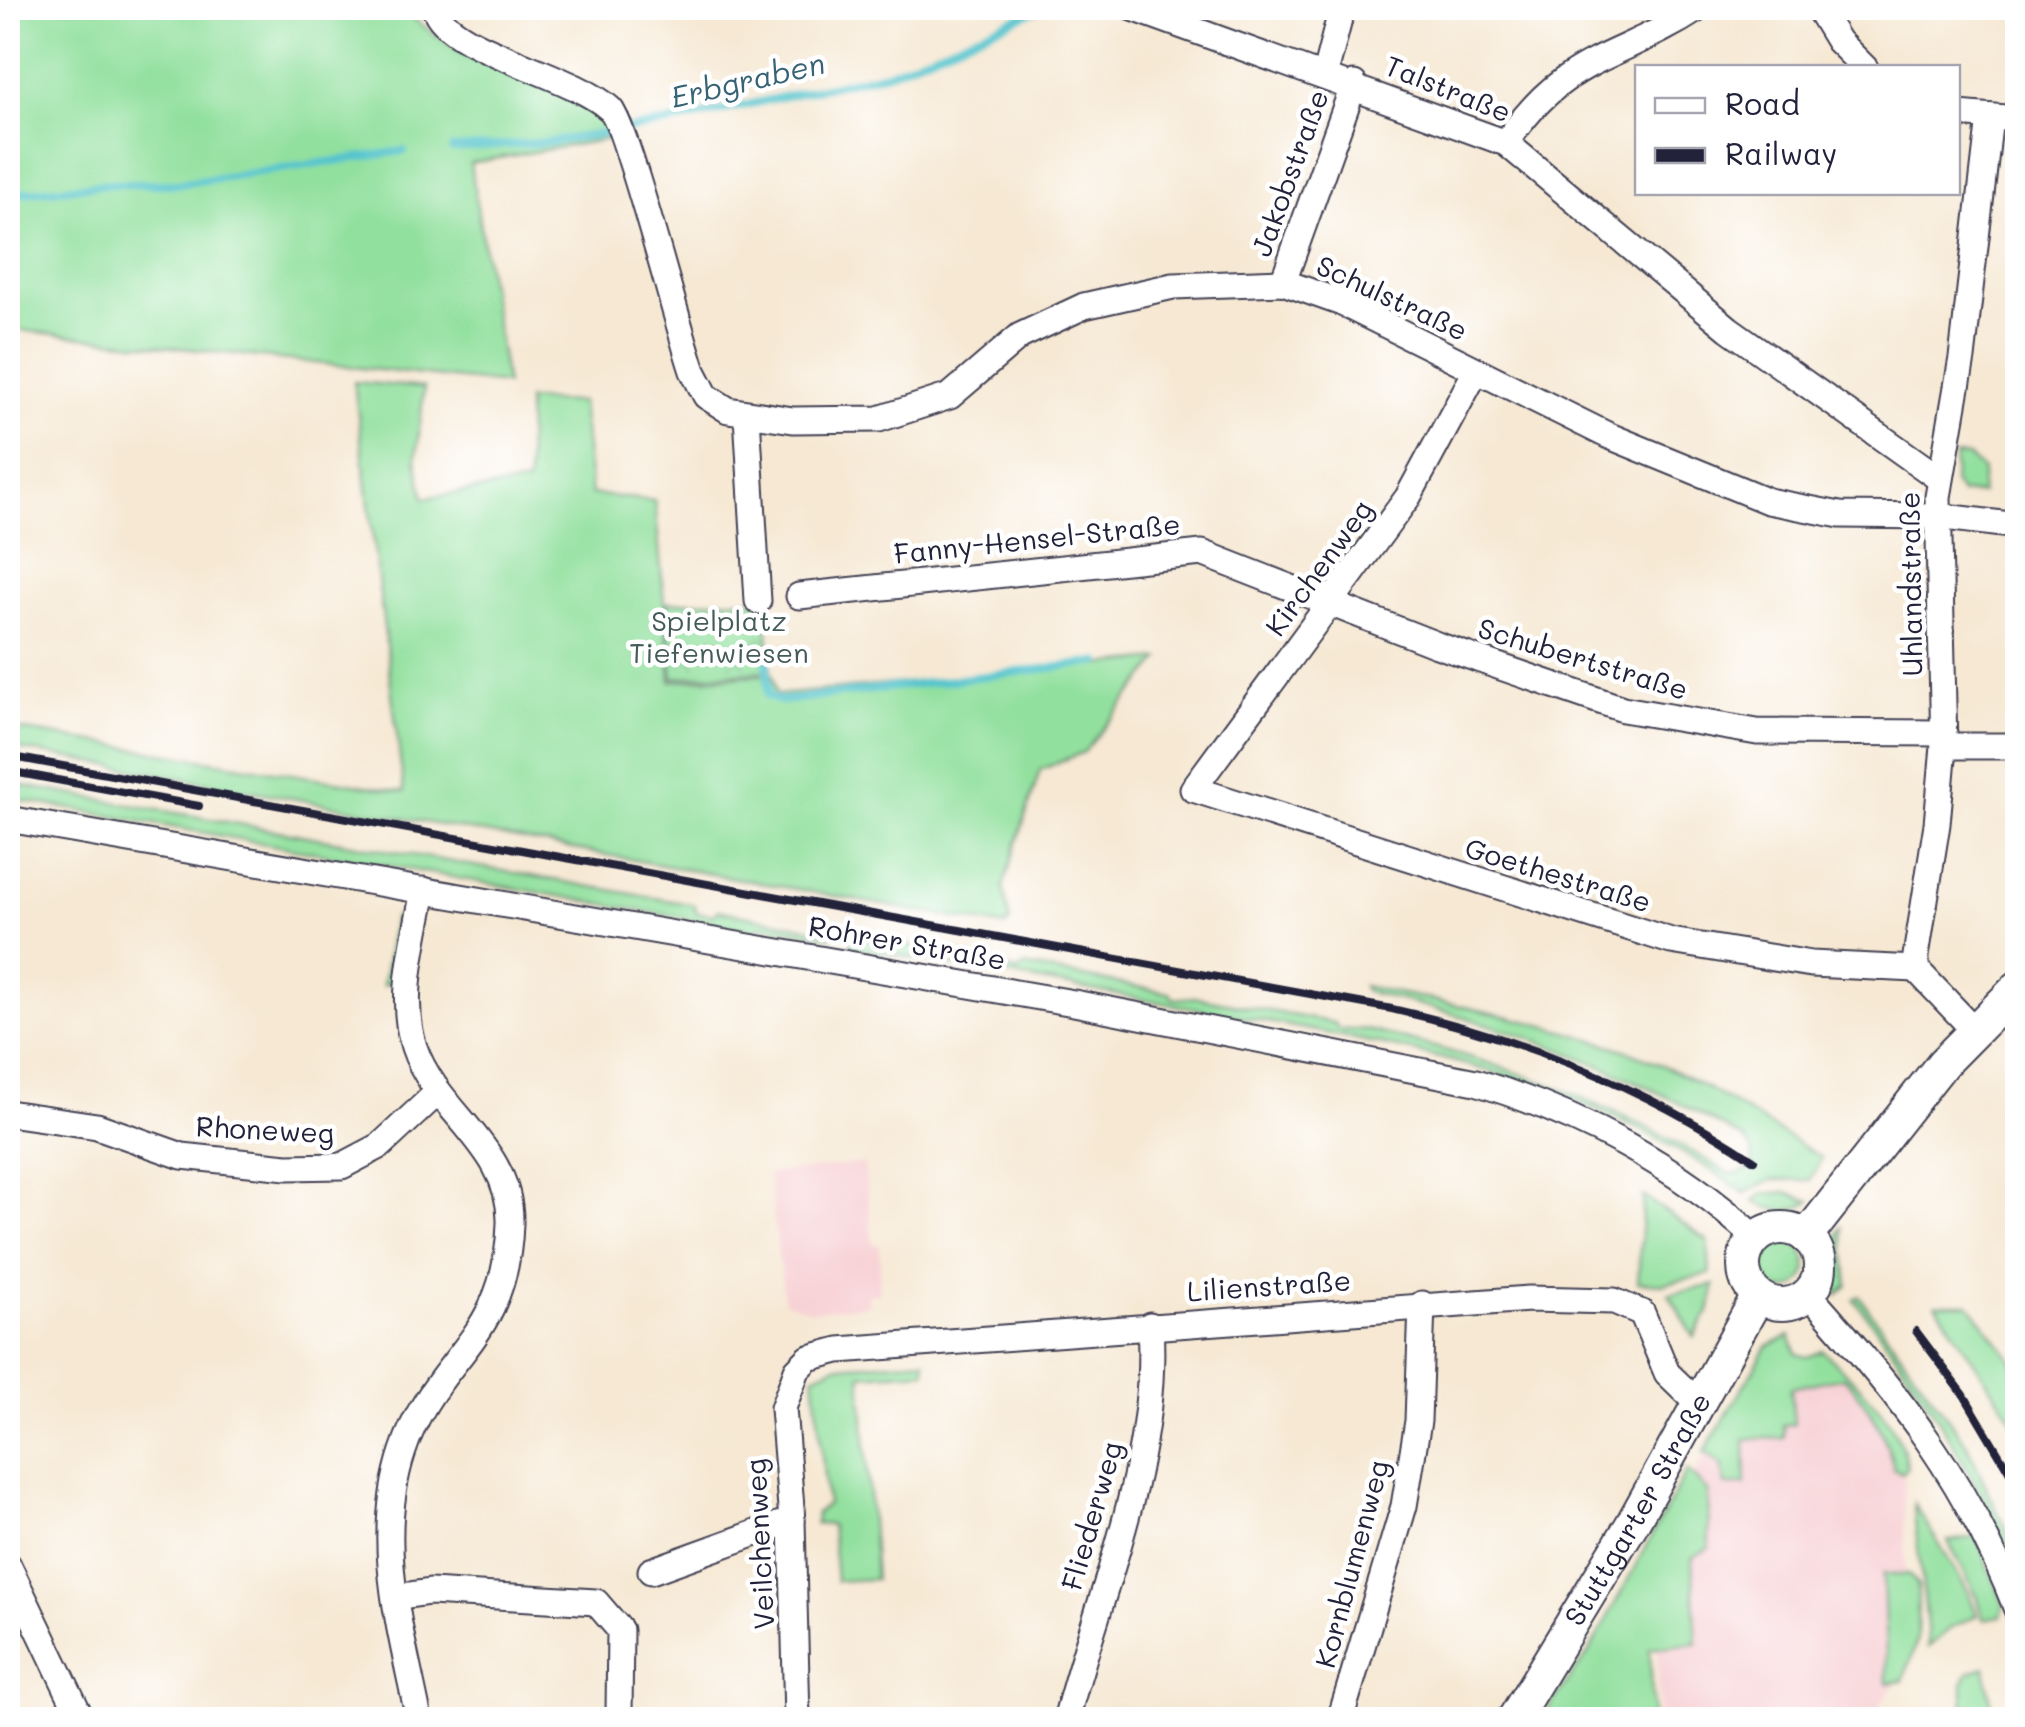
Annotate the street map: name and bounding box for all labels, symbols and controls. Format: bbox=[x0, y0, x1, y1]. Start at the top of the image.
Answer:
water label: Erbgraben bbox=[667, 42, 828, 116]
street label: Talstraße bbox=[1380, 47, 1517, 130]
legend bbox=[1635, 65, 1960, 195]
text: Road bbox=[1725, 83, 1800, 123]
street label: Jakobstraße bbox=[1242, 84, 1336, 261]
text: Railway bbox=[1725, 133, 1837, 173]
street label: Schulstraße bbox=[1311, 246, 1474, 348]
street label: Uhlandstraße bbox=[1890, 491, 1930, 677]
street label: Kirchenweg bbox=[1257, 492, 1380, 643]
street label: Fanny-Hensel-Straße bbox=[892, 505, 1182, 571]
park label: Spielplatz Tiefenwiesen bbox=[629, 602, 809, 670]
street label: Schubertstraße bbox=[1474, 609, 1693, 707]
street label: Goethestraße bbox=[1461, 829, 1656, 919]
street label: Rohrer Straße bbox=[806, 907, 1008, 977]
street label: Rhoneweg bbox=[195, 1107, 335, 1151]
street label: Lilienstraße bbox=[1186, 1261, 1352, 1309]
street label: Stuttgarter Straße bbox=[1556, 1386, 1718, 1632]
street label: Fliederweg bbox=[1053, 1437, 1129, 1594]
street label: Kornblumenweg bbox=[1306, 1456, 1396, 1672]
street label: Veilchenweg bbox=[737, 1458, 781, 1631]

